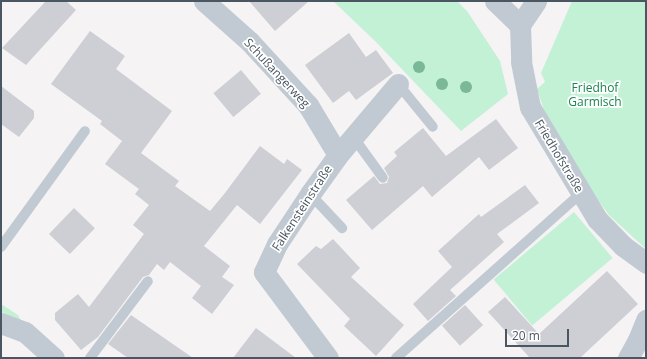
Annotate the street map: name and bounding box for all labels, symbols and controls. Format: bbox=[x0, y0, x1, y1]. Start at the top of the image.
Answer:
street label: Schußangerweg bbox=[241, 35, 313, 111]
park label: Friedhof Garmisch bbox=[568, 81, 622, 109]
street label: Friedhofstraße bbox=[532, 117, 586, 195]
street label: Falkensteinstraße bbox=[269, 162, 335, 254]
scale bar bbox=[507, 321, 571, 347]
text: 20 m bbox=[512, 327, 540, 344]

